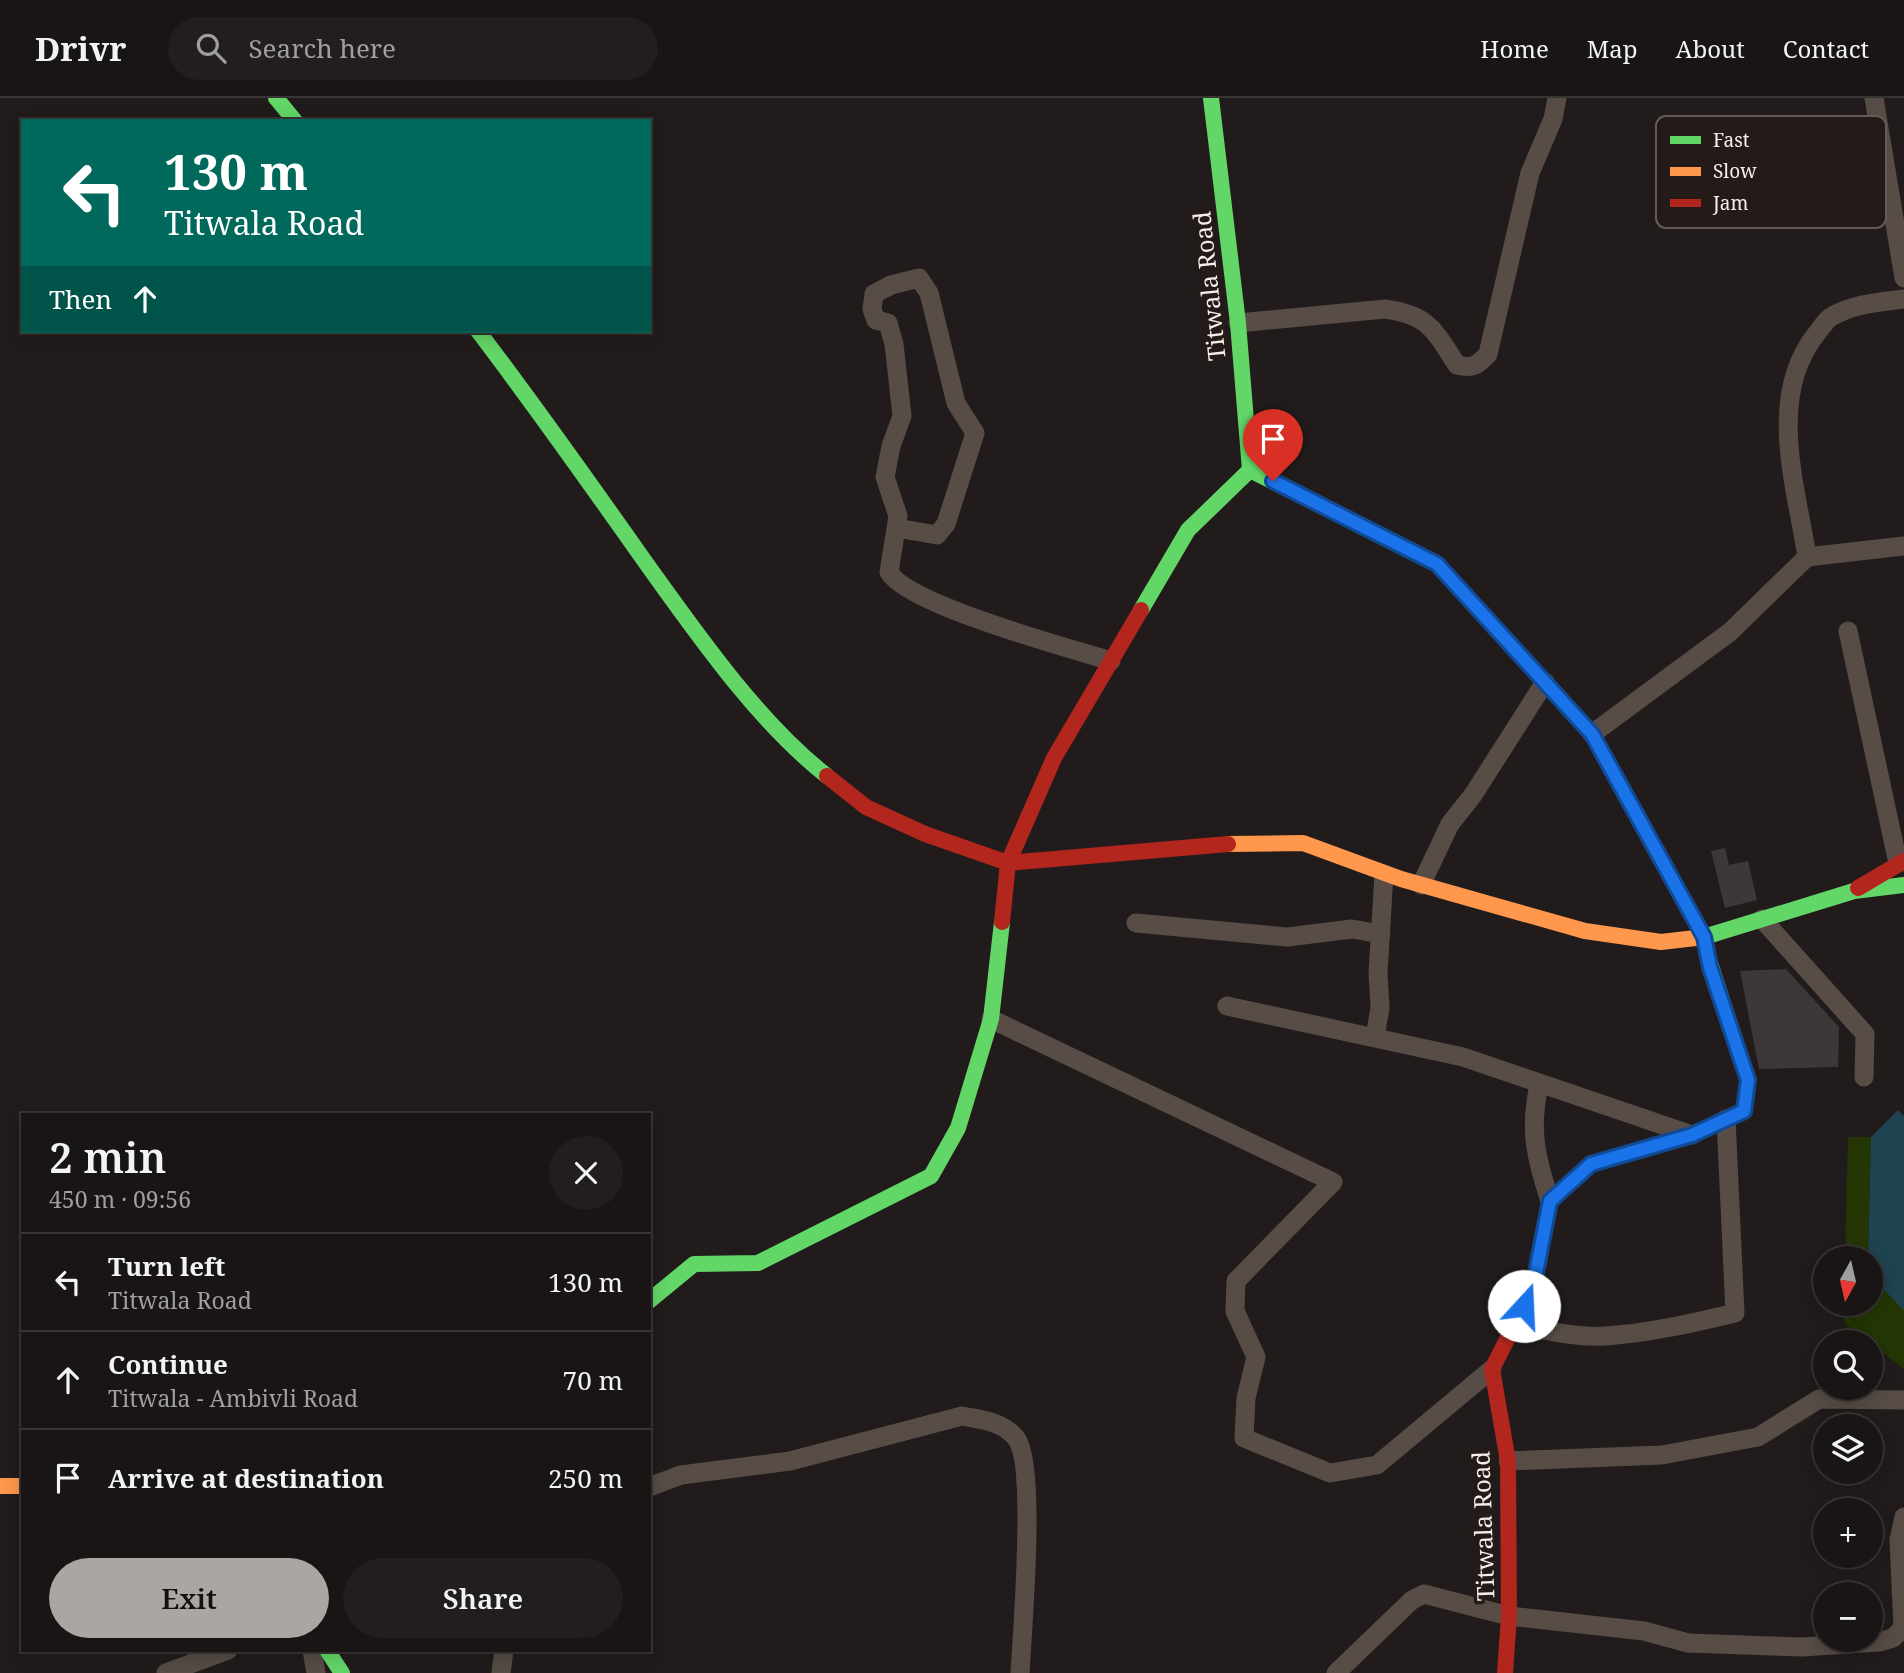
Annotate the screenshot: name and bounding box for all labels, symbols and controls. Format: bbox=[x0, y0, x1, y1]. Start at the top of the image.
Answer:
search box bbox=[168, 17, 658, 80]
text: Drivr bbox=[35, 26, 126, 71]
icon: search bbox=[192, 29, 230, 67]
text: Search here bbox=[248, 30, 396, 66]
text: Home bbox=[1480, 32, 1549, 65]
text: Map bbox=[1587, 32, 1638, 65]
text: About bbox=[1676, 32, 1745, 65]
text: Contact bbox=[1783, 32, 1869, 65]
legend bbox=[1656, 116, 1886, 228]
text: Fast bbox=[1713, 127, 1750, 153]
text: 130 m bbox=[164, 138, 308, 204]
icon: left bbox=[49, 147, 140, 238]
text: Slow bbox=[1713, 158, 1757, 184]
text: Jam bbox=[1712, 190, 1748, 216]
text: Titwala Road bbox=[164, 201, 364, 244]
street label: Titwala Road bbox=[1184, 210, 1233, 363]
icon: ahead bbox=[126, 280, 164, 318]
text: Then bbox=[49, 281, 112, 317]
pin bbox=[1243, 409, 1303, 481]
icon: arrive bbox=[1254, 420, 1292, 458]
text: 2 min bbox=[49, 1128, 166, 1185]
button: close bbox=[549, 1136, 623, 1210]
text: 450 m · 09:56 bbox=[49, 1183, 191, 1215]
north arrow bbox=[1813, 1246, 1883, 1316]
map controls bbox=[1813, 1246, 1883, 1652]
text: Turn left bbox=[108, 1248, 225, 1284]
icon: left bbox=[49, 1263, 87, 1301]
text: 130 m bbox=[548, 1264, 623, 1300]
position arrow bbox=[1487, 1269, 1561, 1343]
text: Titwala Road bbox=[108, 1284, 252, 1316]
button: search bbox=[1813, 1330, 1883, 1400]
text: Continue bbox=[108, 1346, 228, 1382]
icon: ahead bbox=[49, 1361, 87, 1399]
text: 70 m bbox=[563, 1362, 623, 1398]
text: Titwala - Ambivli Road bbox=[108, 1382, 358, 1414]
button: layers bbox=[1813, 1414, 1883, 1484]
street label: Titwala Road bbox=[1463, 1450, 1502, 1602]
icon: arrive bbox=[49, 1459, 87, 1497]
text: Arrive at destination bbox=[108, 1460, 384, 1496]
text: 250 m bbox=[548, 1460, 623, 1496]
button: + bbox=[1813, 1498, 1883, 1568]
button: Exit bbox=[49, 1558, 329, 1638]
button: Share bbox=[343, 1558, 623, 1638]
button: − bbox=[1813, 1582, 1883, 1652]

